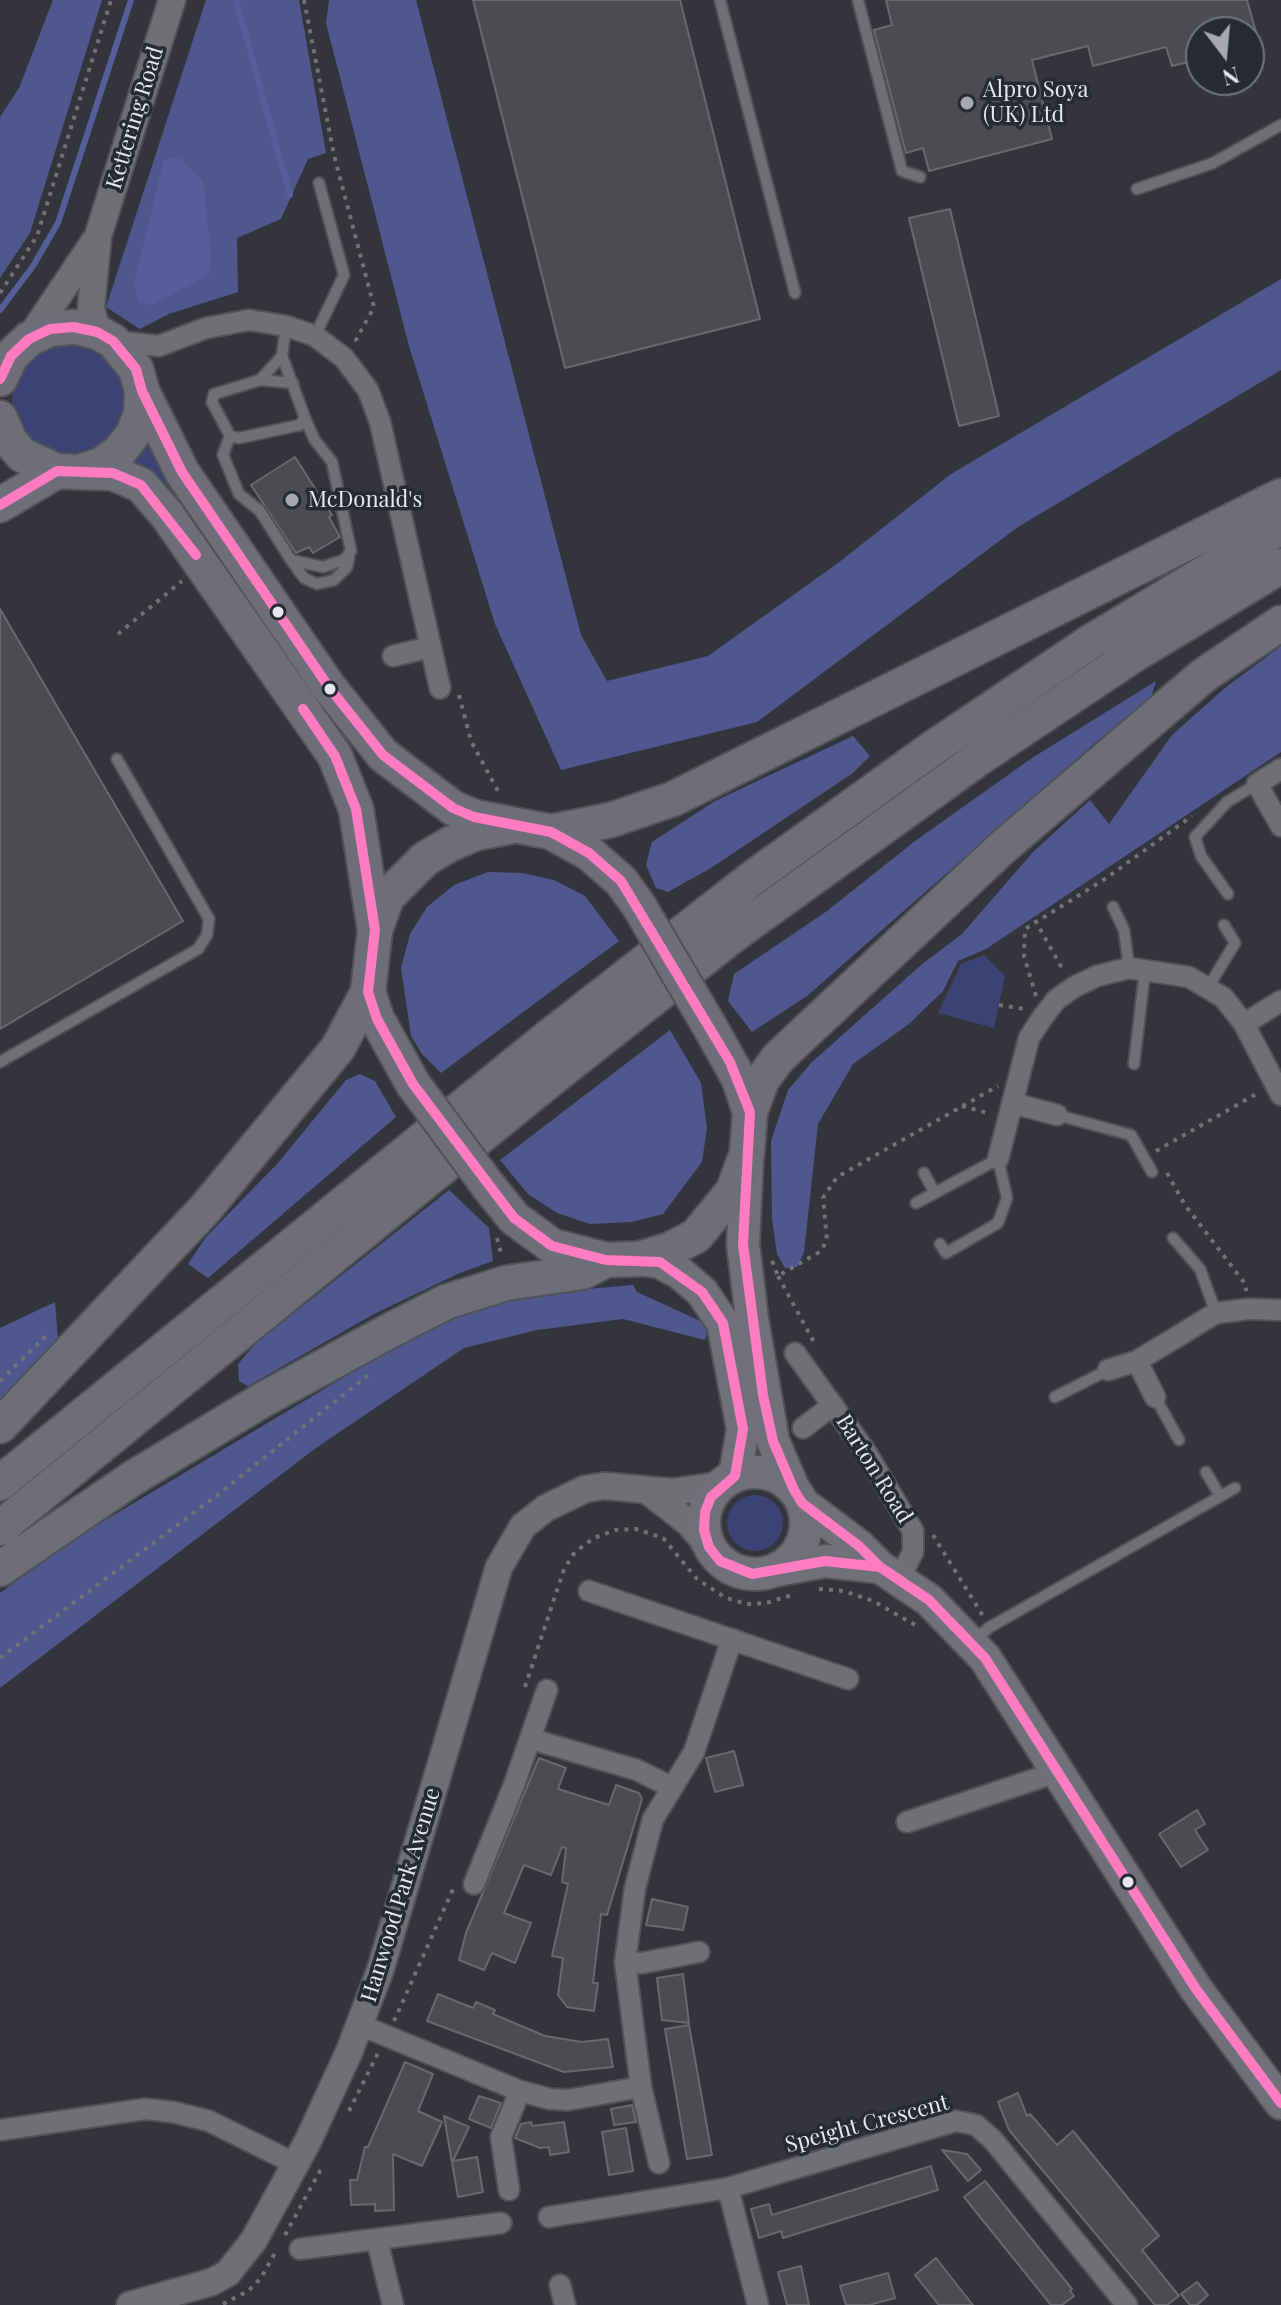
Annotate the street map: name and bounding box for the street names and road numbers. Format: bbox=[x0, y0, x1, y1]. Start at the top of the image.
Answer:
street label: Kettering Road bbox=[101, 44, 169, 192]
street label: Barton Road bbox=[830, 1410, 918, 1528]
street label: Hanwood Park Avenue bbox=[356, 1785, 446, 2005]
street label: Speight Crescent bbox=[782, 2089, 952, 2159]

